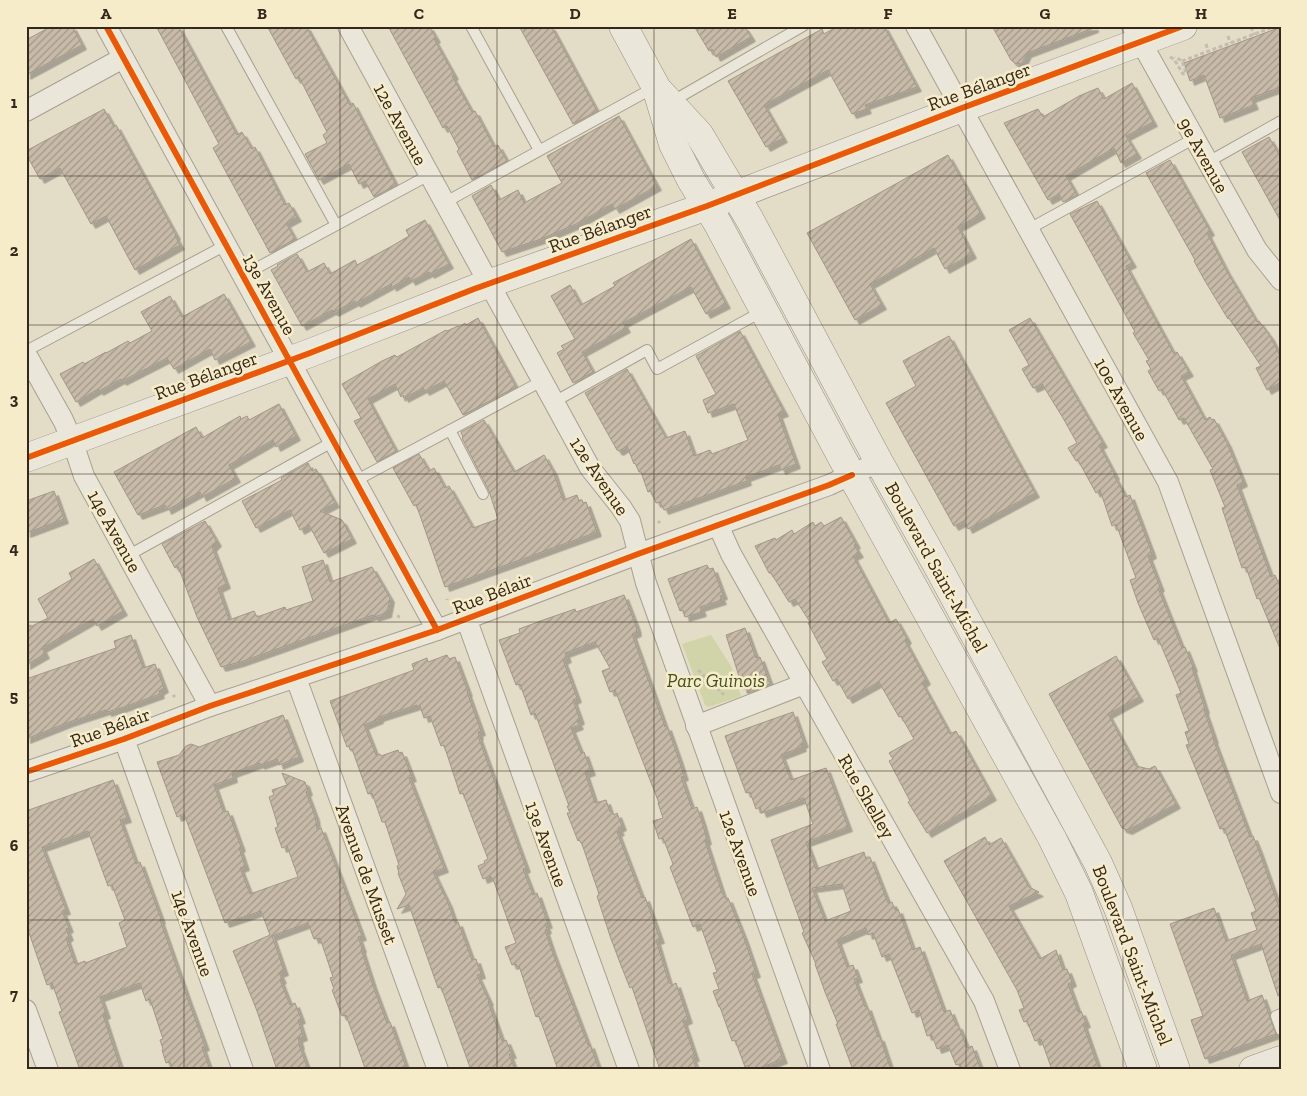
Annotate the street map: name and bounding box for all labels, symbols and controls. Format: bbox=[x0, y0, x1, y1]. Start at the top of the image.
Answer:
text: A bbox=[101, 4, 112, 23]
text: B bbox=[257, 4, 267, 23]
text: C bbox=[414, 4, 424, 23]
text: D bbox=[569, 4, 581, 23]
text: E bbox=[727, 4, 737, 23]
text: F bbox=[883, 4, 893, 23]
text: G bbox=[1040, 4, 1051, 23]
text: H bbox=[1195, 4, 1207, 23]
street label: Rue Bélanger bbox=[924, 57, 1034, 116]
street label: 12e Avenue bbox=[369, 79, 432, 169]
text: 1 bbox=[11, 93, 18, 112]
street label: 9e Avenue bbox=[1173, 113, 1234, 197]
street label: Rue Bélanger bbox=[545, 199, 655, 258]
text: 2 bbox=[10, 241, 19, 260]
street label: 13e Avenue bbox=[238, 250, 301, 339]
street label: Rue Bélanger bbox=[151, 346, 261, 405]
street label: 10e Avenue bbox=[1089, 354, 1154, 445]
text: 3 bbox=[10, 390, 19, 409]
street label: 12e Avenue bbox=[565, 433, 634, 520]
street label: Boulevard Saint-Michel bbox=[880, 478, 993, 656]
street label: 14e Avenue bbox=[83, 486, 147, 576]
text: 4 bbox=[9, 539, 19, 558]
street label: Rue Bélair bbox=[449, 568, 535, 619]
park label: Parc Guinois bbox=[667, 669, 765, 692]
text: 5 bbox=[10, 687, 18, 706]
street label: Rue Bélair bbox=[67, 702, 153, 753]
street label: Rue Shelley bbox=[833, 750, 900, 843]
street label: 13e Avenue bbox=[520, 798, 573, 890]
street label: Avenue de Musset bbox=[330, 801, 403, 948]
street label: 12e Avenue bbox=[714, 807, 767, 899]
text: 6 bbox=[10, 836, 19, 855]
street label: Boulevard Saint-Michel bbox=[1088, 862, 1178, 1049]
street label: 14e Avenue bbox=[166, 887, 219, 980]
text: 7 bbox=[10, 985, 18, 1004]

